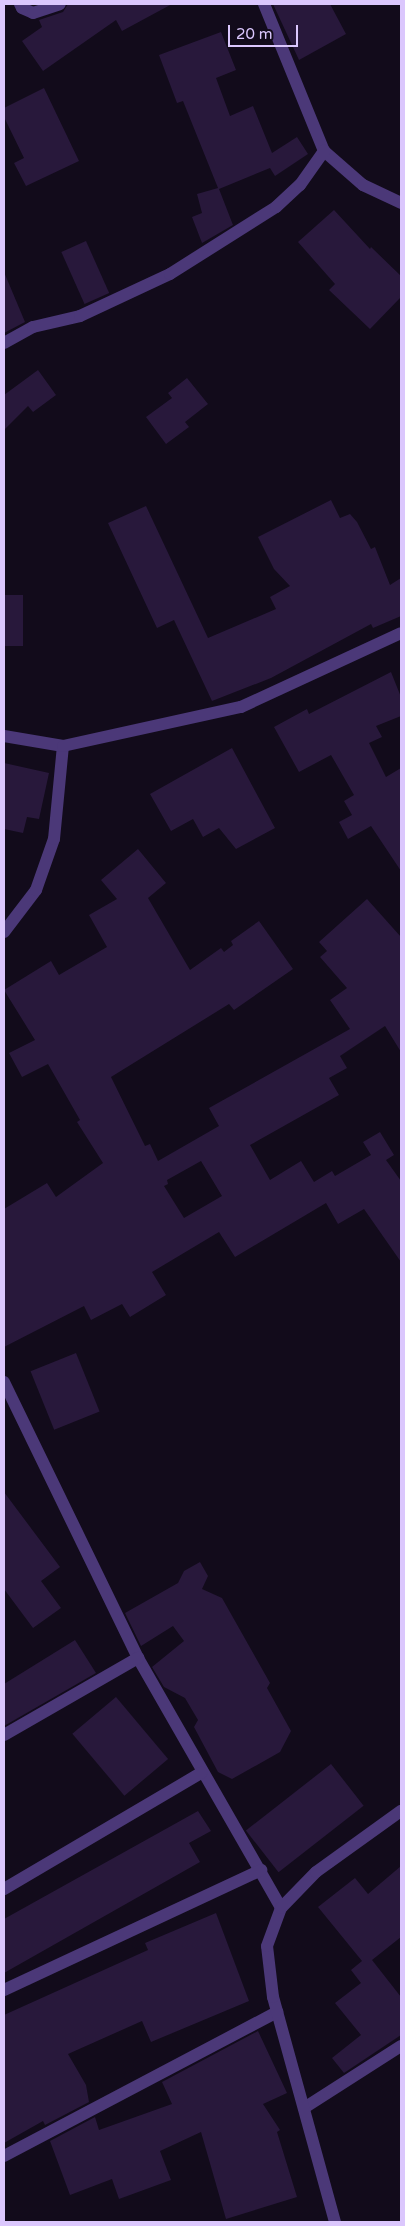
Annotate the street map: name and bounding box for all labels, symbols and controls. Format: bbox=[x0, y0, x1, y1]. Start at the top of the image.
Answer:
scale bar bbox=[230, 15, 300, 47]
text: 20 m bbox=[236, 25, 273, 43]

